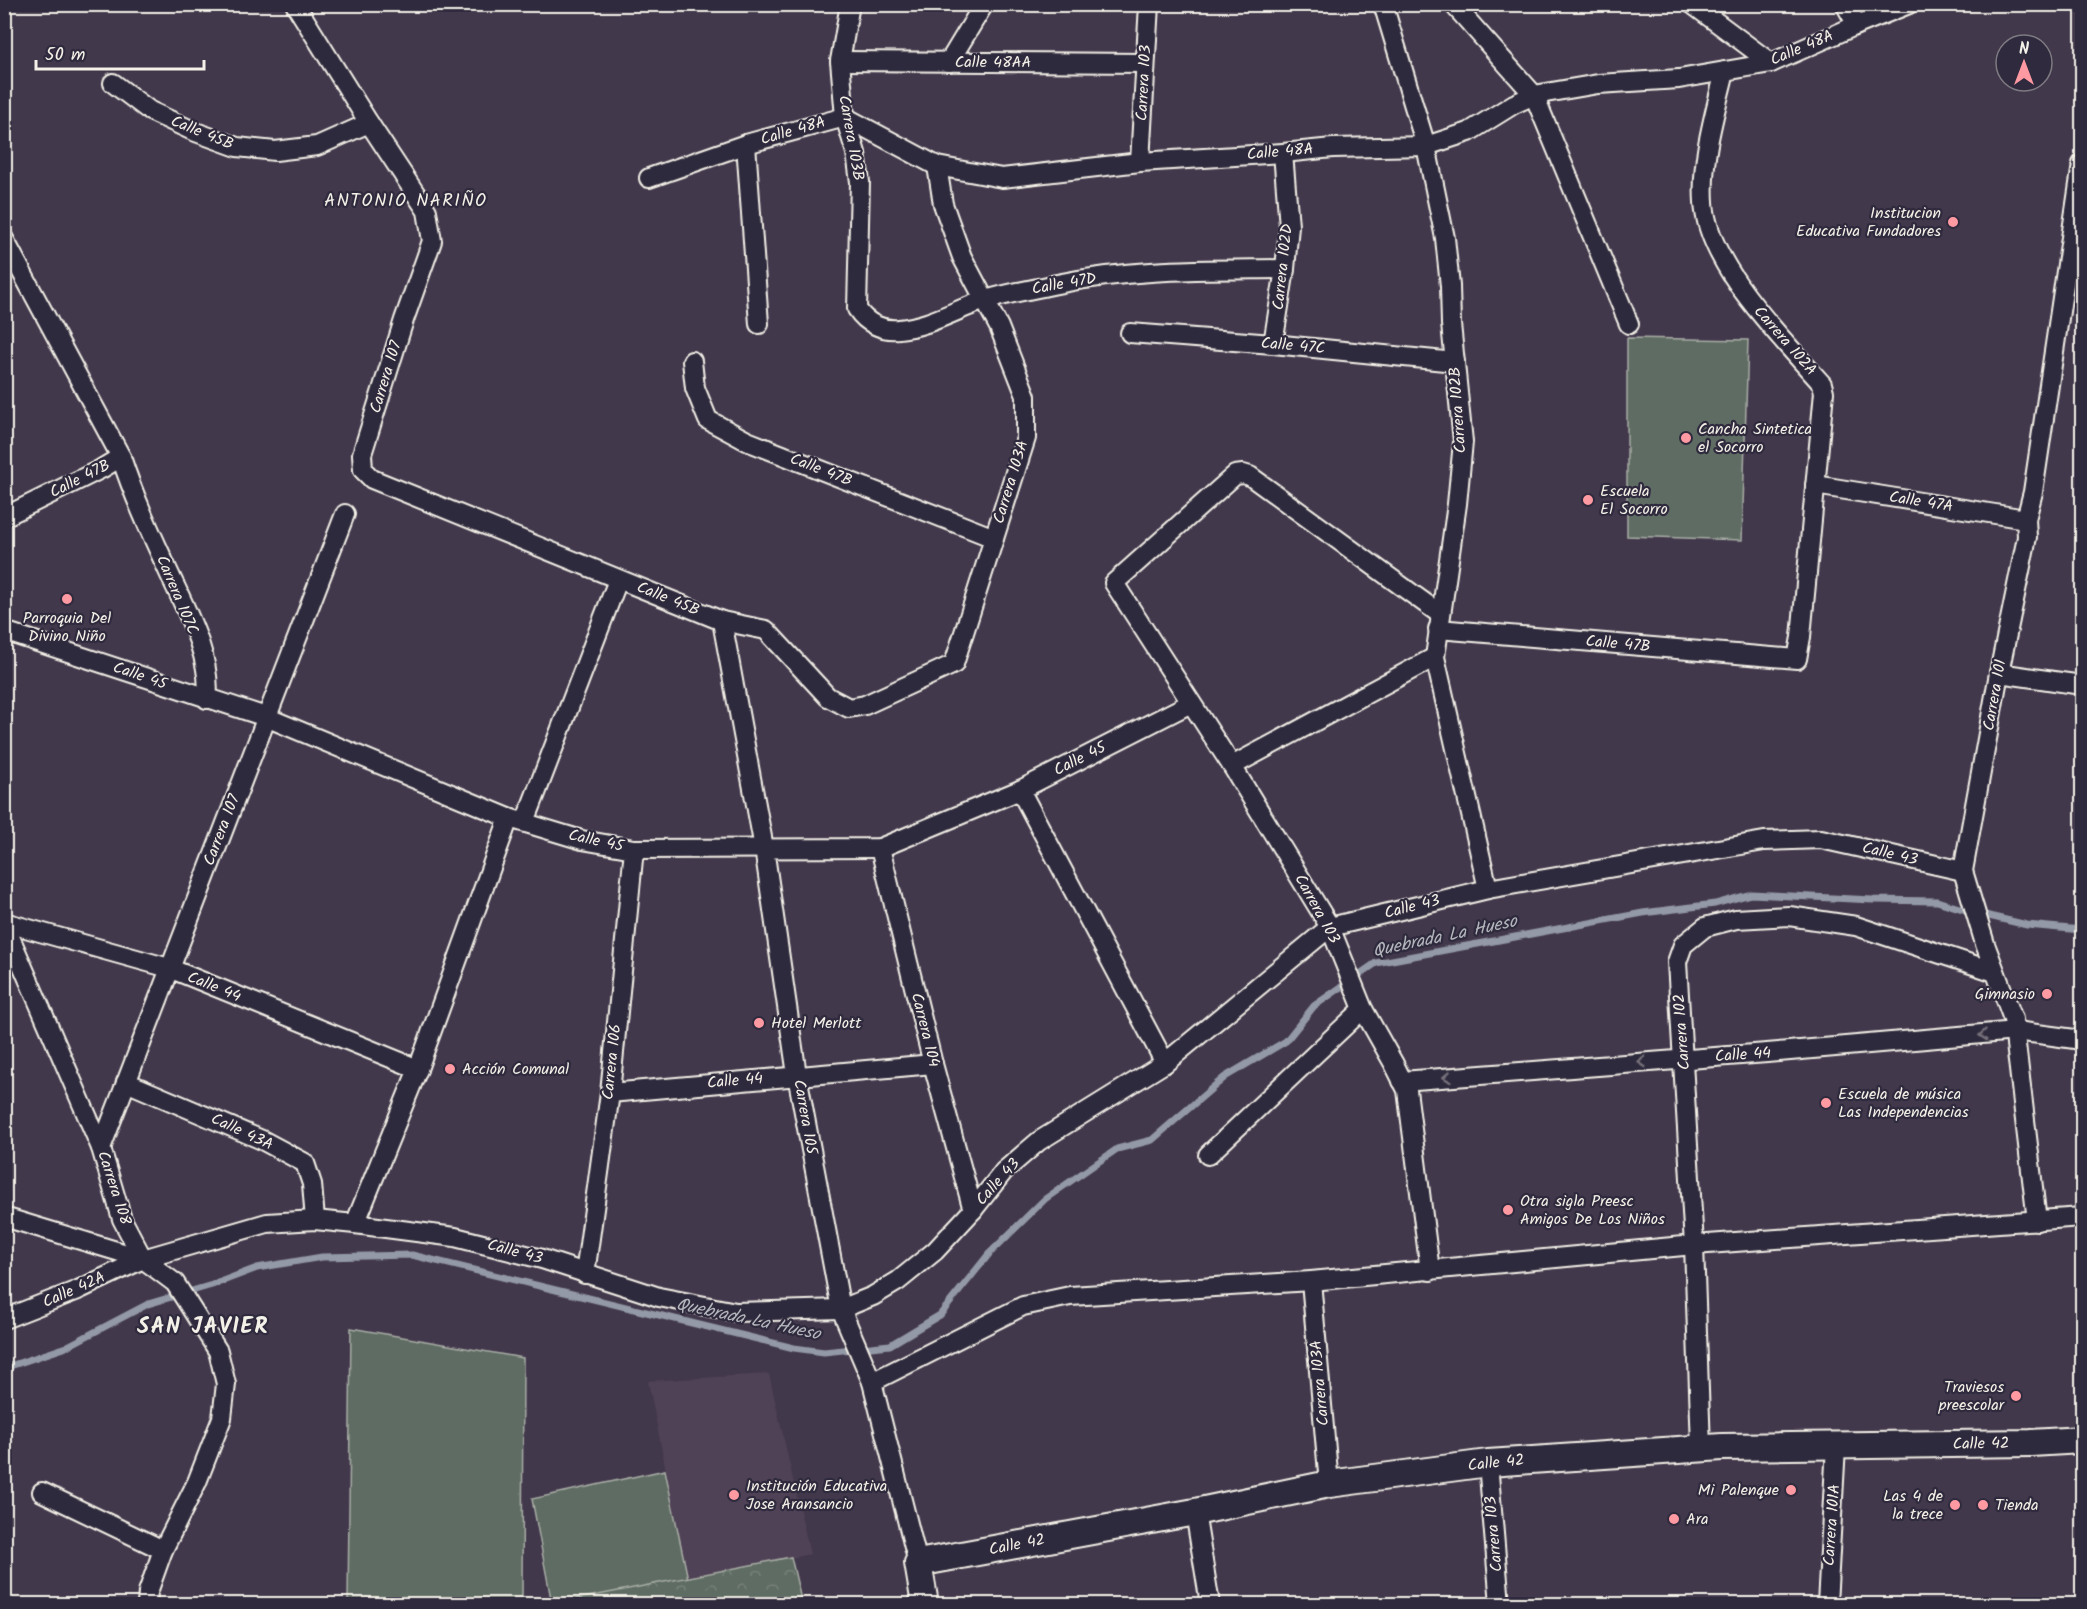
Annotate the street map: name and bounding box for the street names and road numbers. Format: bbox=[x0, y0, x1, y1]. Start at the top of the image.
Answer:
street label: Calle 48A bbox=[1766, 23, 1838, 73]
street label: Carrera 103 bbox=[1130, 44, 1158, 122]
street label: Calle 48AA bbox=[955, 50, 1031, 75]
street label: Carrera 103B bbox=[831, 93, 871, 183]
street label: Calle 45B bbox=[167, 109, 237, 157]
street label: Calle 48A bbox=[757, 110, 829, 152]
street label: Calle 48A bbox=[1246, 137, 1315, 167]
street label: Carrera 102D bbox=[1266, 223, 1300, 311]
street label: Calle 47D bbox=[1030, 266, 1098, 302]
street label: Carrera 102A bbox=[1747, 300, 1823, 382]
street label: Calle 47C bbox=[1260, 331, 1326, 361]
street label: Carrera 107 bbox=[363, 337, 409, 416]
street label: Carrera 102B bbox=[1443, 366, 1473, 454]
street label: Carrera 103A bbox=[986, 437, 1036, 527]
street label: Calle 47B bbox=[786, 447, 856, 493]
street label: Calle 47B bbox=[45, 453, 115, 505]
street label: Calle 47A bbox=[1887, 485, 1955, 519]
street label: Carrera 107C bbox=[149, 551, 205, 639]
street label: Calle 45B bbox=[633, 575, 703, 623]
street label: Calle 47B bbox=[1585, 629, 1651, 659]
street label: Calle 45 bbox=[109, 655, 172, 697]
street label: Carrera 101 bbox=[1976, 657, 2014, 733]
street label: Calle 45 bbox=[1049, 735, 1112, 783]
street label: Carrera 107 bbox=[197, 790, 247, 869]
street label: Calle 45 bbox=[566, 823, 627, 859]
street label: Calle 43 bbox=[1860, 835, 1920, 873]
street label: Carrera 103 bbox=[1288, 870, 1346, 948]
street label: Calle 43 bbox=[1382, 888, 1442, 926]
street label: Calle 44 bbox=[183, 965, 245, 1009]
street label: Carrera 104 bbox=[904, 990, 946, 1070]
street label: Carrera 102 bbox=[1667, 993, 1697, 1071]
street label: Carrera 106 bbox=[596, 1023, 628, 1101]
street label: Calle 44 bbox=[1714, 1041, 1772, 1069]
street label: Calle 44 bbox=[706, 1066, 764, 1096]
street label: Carrera 105 bbox=[786, 1078, 824, 1158]
street label: Calle 43A bbox=[207, 1107, 278, 1157]
street label: Carrera 108 bbox=[90, 1148, 138, 1229]
street label: Calle 43 bbox=[970, 1153, 1026, 1211]
street label: Calle 43 bbox=[484, 1233, 546, 1271]
street label: Calle 42A bbox=[39, 1265, 110, 1315]
street label: Carrera 103A bbox=[1304, 1339, 1336, 1427]
street label: Calle 42 bbox=[1952, 1431, 2010, 1457]
street label: Calle 42 bbox=[1467, 1448, 1525, 1478]
street label: Carrera 101A bbox=[1817, 1483, 1847, 1567]
street label: Carrera 103 bbox=[1478, 1495, 1510, 1573]
street label: Calle 42 bbox=[987, 1527, 1047, 1563]

